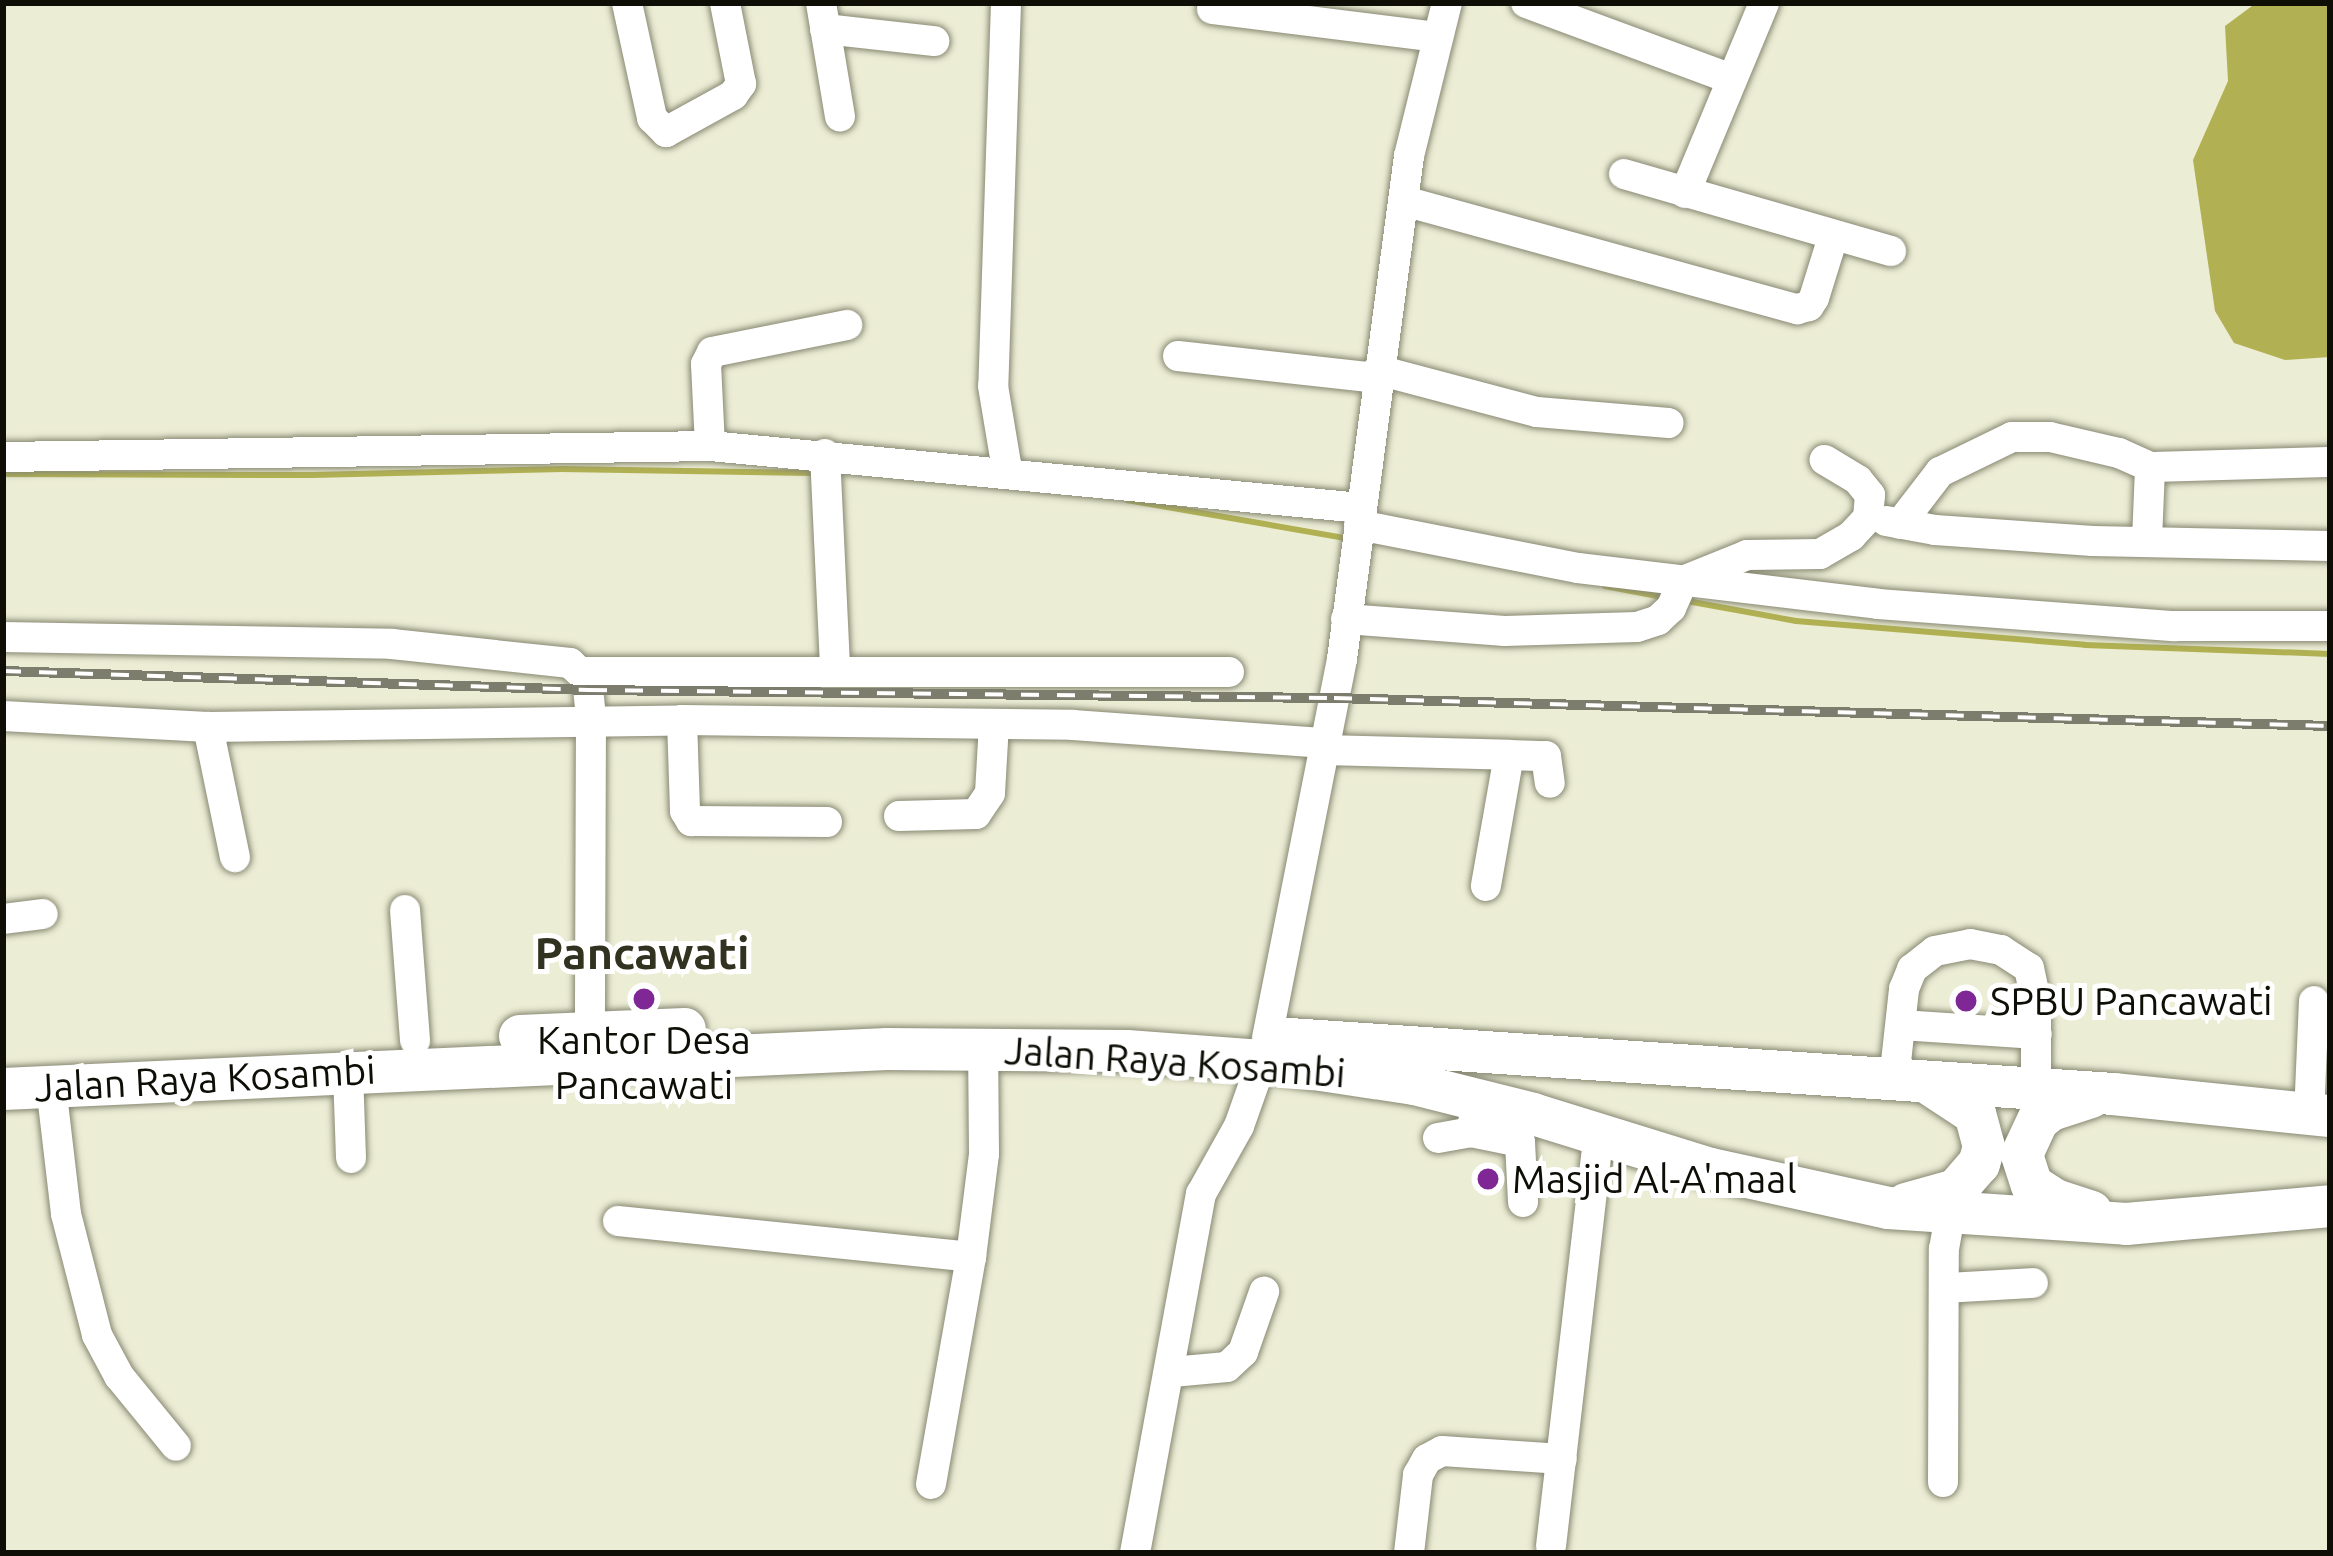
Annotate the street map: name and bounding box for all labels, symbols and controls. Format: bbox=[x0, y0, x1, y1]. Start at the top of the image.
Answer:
district label: Pancawati bbox=[535, 926, 749, 980]
place label: SPBU Pancawati bbox=[1990, 978, 2272, 1024]
marker: Kantor Desa Pancawati bbox=[631, 986, 657, 1012]
marker: SPBU Pancawati bbox=[1953, 988, 1979, 1014]
place label: Kantor Desa Pancawati bbox=[537, 1018, 751, 1109]
street label: Jalan Raya Kosambi bbox=[1003, 1027, 1347, 1097]
street label: Jalan Raya Kosambi bbox=[33, 1047, 377, 1111]
place label: Masjid Al-A'maal bbox=[1512, 1156, 1797, 1202]
marker: Masjid Al-A'maal bbox=[1475, 1166, 1501, 1192]

